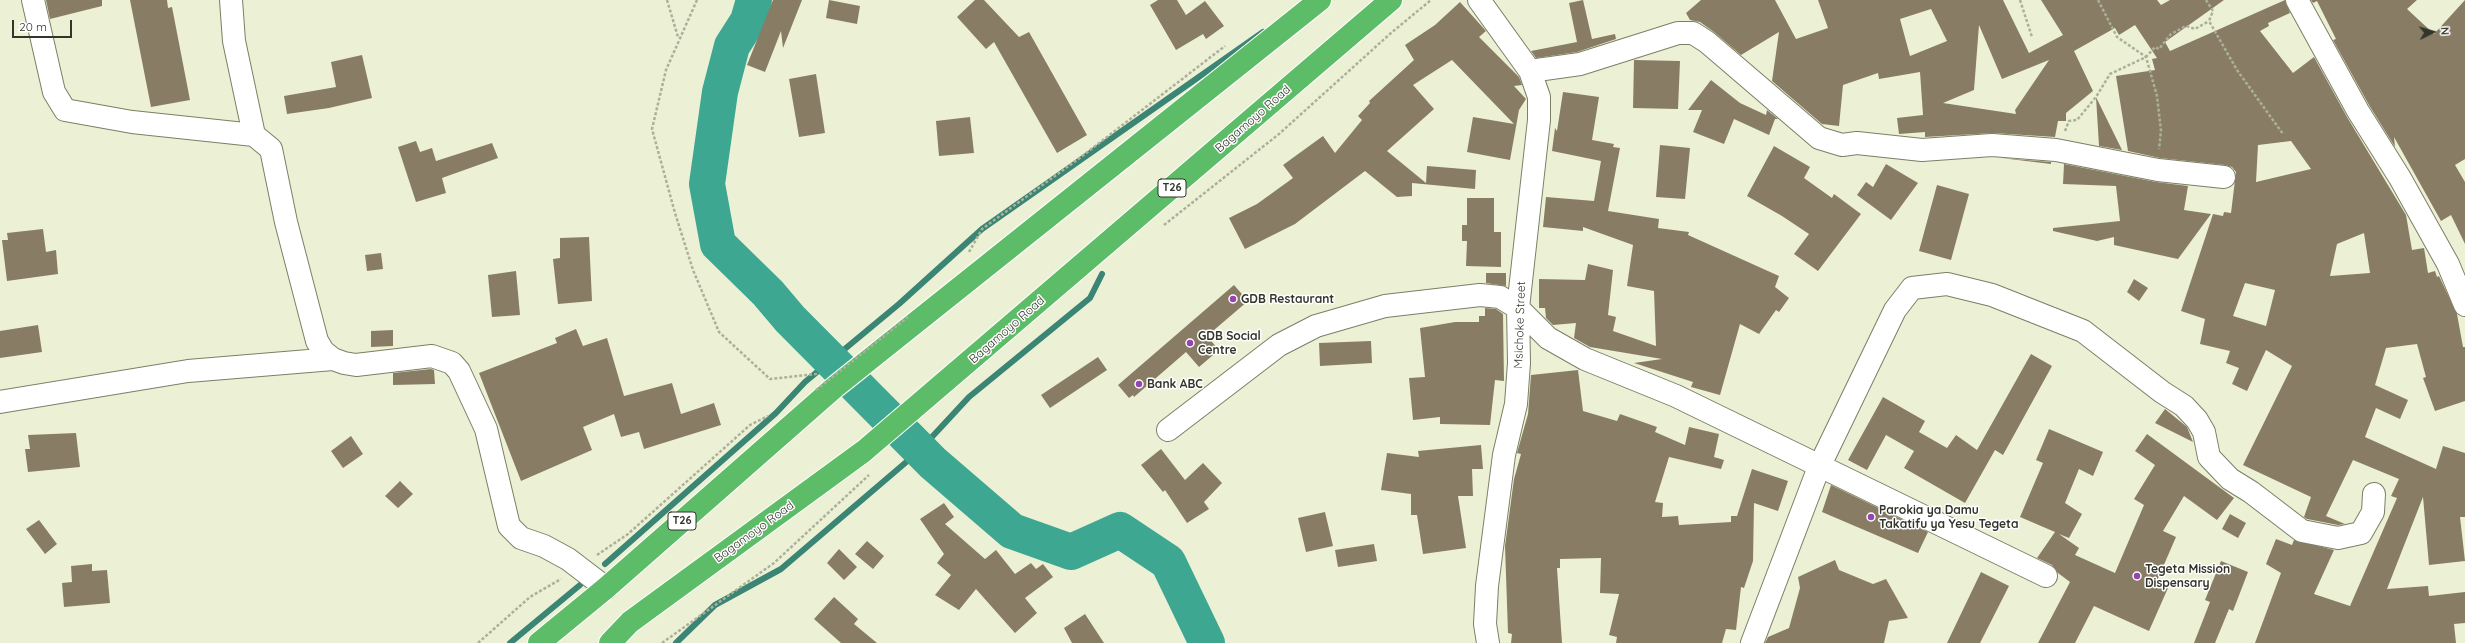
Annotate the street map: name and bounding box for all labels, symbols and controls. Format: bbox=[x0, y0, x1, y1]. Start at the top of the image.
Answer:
scale bar bbox=[14, 12, 74, 38]
north arrow bbox=[2413, 12, 2453, 52]
text: 20 m bbox=[19, 19, 47, 34]
text: N bbox=[2438, 26, 2452, 36]
street label: Bagamoyo Road bbox=[1212, 82, 1294, 156]
road number: T26 bbox=[1158, 179, 1186, 197]
street label: Msichoke Street bbox=[1511, 281, 1529, 369]
place label: GDB Restaurant bbox=[1241, 292, 1334, 306]
street label: Bagamoyo Road bbox=[966, 293, 1048, 367]
marker: GDB Restaurant bbox=[1228, 294, 1238, 304]
place label: GDB Social Centre bbox=[1198, 329, 1261, 357]
marker: GDB Social Centre bbox=[1185, 338, 1195, 348]
place label: Bank ABC bbox=[1147, 377, 1203, 391]
marker: Bank ABC bbox=[1134, 379, 1144, 389]
street label: Bagamoyo Road bbox=[711, 498, 797, 566]
place label: Parokia ya Damu Takatifu ya Yesu Tegeta bbox=[1879, 503, 2018, 531]
road number: T26 bbox=[668, 512, 696, 530]
marker: Parokia ya Damu Takatifu ya Yesu Tegeta bbox=[1866, 512, 1876, 522]
place label: Tegeta Mission Dispensary bbox=[2145, 562, 2230, 590]
marker: Tegeta Mission Dispensary bbox=[2132, 571, 2142, 581]

